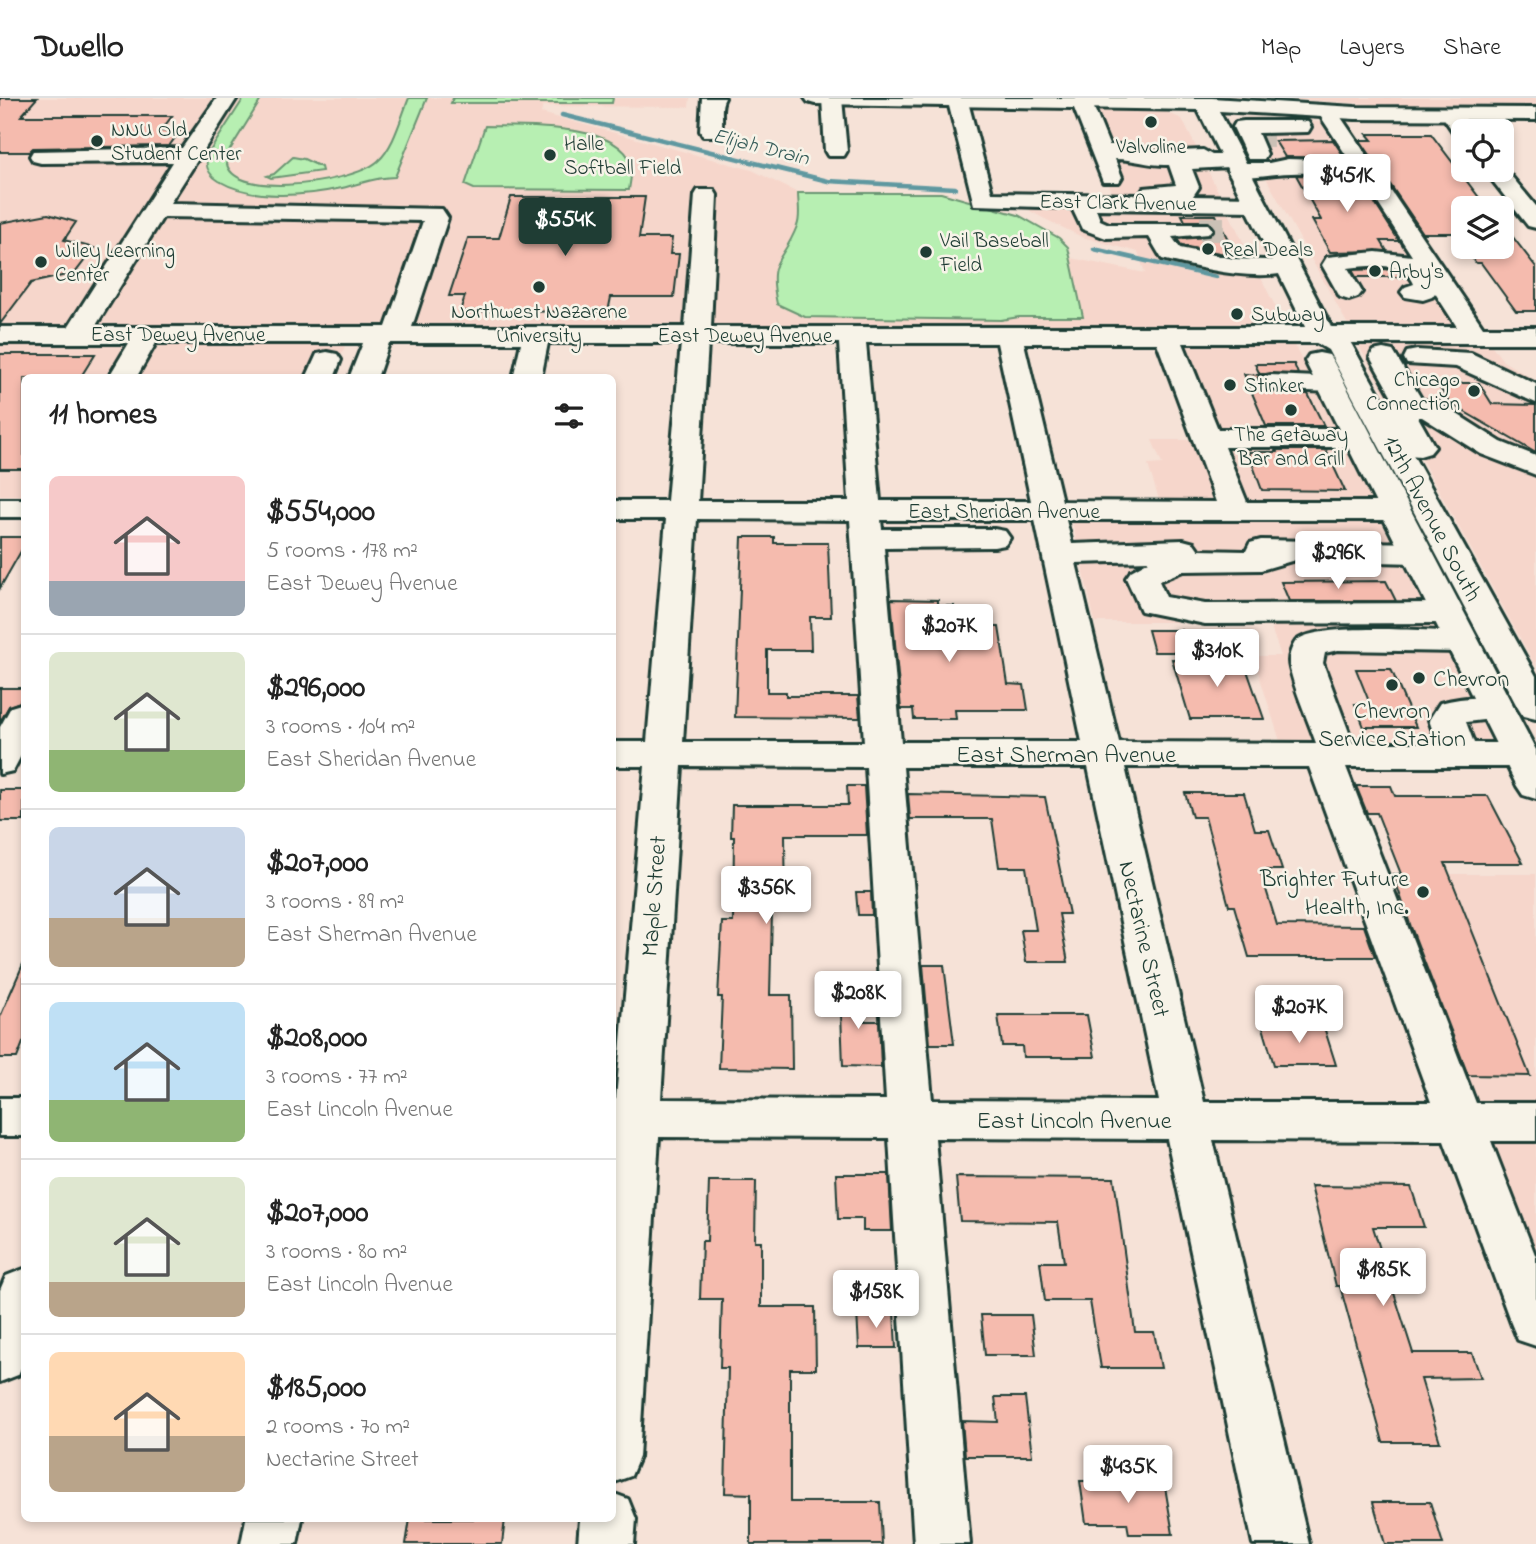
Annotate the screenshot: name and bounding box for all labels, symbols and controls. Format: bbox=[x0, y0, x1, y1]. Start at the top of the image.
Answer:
text: Dwello bbox=[35, 24, 124, 72]
text: Map bbox=[1261, 31, 1301, 66]
text: Layers bbox=[1339, 31, 1405, 66]
text: Share bbox=[1443, 31, 1501, 66]
marker: Valvoline bbox=[1143, 114, 1159, 130]
place label: NNU Old Student Center bbox=[111, 116, 242, 170]
map controls bbox=[1451, 119, 1514, 259]
button: locate bbox=[1451, 119, 1514, 182]
water label: Elijah Drain bbox=[709, 122, 812, 175]
place label: Halle Softball Field bbox=[564, 130, 681, 184]
marker: NNU Old Student Center bbox=[89, 133, 105, 149]
place label: Valvoline bbox=[1115, 133, 1187, 163]
marker: Halle Softball Field bbox=[542, 147, 558, 163]
pin: $451K bbox=[1298, 155, 1396, 214]
text: $451K bbox=[1319, 160, 1375, 193]
street label: East Clark Avenue bbox=[1039, 188, 1197, 220]
button: layers bbox=[1451, 196, 1514, 259]
pin: $554K bbox=[516, 198, 614, 258]
text: $554K bbox=[535, 204, 595, 237]
place label: Vail Baseball Field bbox=[939, 227, 1049, 281]
place label: Real Deals bbox=[1222, 236, 1314, 266]
place label: Wiley Learning Center bbox=[55, 237, 175, 291]
marker: Real Deals bbox=[1200, 241, 1216, 257]
marker: Vail Baseball Field bbox=[918, 244, 934, 260]
marker: Wiley Learning Center bbox=[33, 254, 49, 270]
place label: Arby's bbox=[1389, 258, 1444, 290]
marker: Arby's bbox=[1367, 263, 1383, 279]
marker: Northwest Nazarene University bbox=[531, 279, 547, 295]
place label: Northwest Nazarene University bbox=[451, 298, 628, 354]
place label: Subway bbox=[1251, 301, 1324, 333]
marker: Subway bbox=[1229, 306, 1245, 322]
street label: East Dewey Avenue bbox=[91, 321, 266, 353]
street label: East Dewey Avenue bbox=[658, 322, 833, 354]
place label: Chicago Connection bbox=[1366, 366, 1460, 420]
place label: Stinker bbox=[1244, 372, 1304, 402]
marker: Stinker bbox=[1222, 377, 1238, 393]
marker: Chicago Connection bbox=[1466, 383, 1482, 399]
text: 11 homes bbox=[49, 394, 157, 438]
icon: filters bbox=[550, 397, 588, 435]
marker: The Getaway Bar and Grill bbox=[1283, 402, 1299, 418]
place label: The Getaway Bar and Grill bbox=[1234, 421, 1348, 475]
street label: 12th Avenue South bbox=[1372, 430, 1489, 609]
text: $554,000 bbox=[266, 491, 375, 535]
street label: East Sheridan Avenue bbox=[908, 498, 1100, 528]
icon: home bbox=[105, 504, 189, 588]
pin: $296K bbox=[1289, 532, 1387, 591]
text: 5 rooms · 178 m² bbox=[266, 535, 418, 568]
text: $296K bbox=[1311, 537, 1365, 570]
text: East Dewey Avenue bbox=[266, 568, 457, 601]
pin: $207K bbox=[900, 604, 998, 664]
text: $207K bbox=[921, 610, 977, 643]
pin: $310K bbox=[1168, 630, 1266, 689]
text: $310K bbox=[1191, 635, 1243, 668]
place label: Chevron bbox=[1433, 663, 1509, 698]
text: $296,000 bbox=[266, 667, 365, 711]
marker: Chevron bbox=[1411, 670, 1427, 686]
marker: Chevron Service Station bbox=[1384, 677, 1400, 693]
icon: home bbox=[105, 680, 189, 764]
place label: Chevron Service Station bbox=[1318, 695, 1466, 758]
text: 3 rooms · 104 m² bbox=[266, 711, 415, 744]
street label: East Sherman Avenue bbox=[956, 739, 1176, 774]
text: East Sheridan Avenue bbox=[266, 744, 476, 777]
street label: Maple Street bbox=[634, 835, 677, 958]
text: $207,000 bbox=[266, 842, 368, 886]
icon: home bbox=[105, 855, 189, 939]
street label: Nectarine Street bbox=[1108, 858, 1178, 1021]
place label: Brighter Future Health, Inc. bbox=[1259, 863, 1409, 926]
pin: $356K bbox=[717, 866, 815, 926]
text: $356K bbox=[737, 872, 795, 905]
marker: Brighter Future Health, Inc. bbox=[1415, 884, 1431, 900]
text: 3 rooms · 89 m² bbox=[266, 886, 404, 919]
text: East Sherman Avenue bbox=[266, 919, 477, 952]
pin: $208K bbox=[809, 972, 907, 1031]
text: $208K bbox=[830, 977, 886, 1010]
pin: $207K bbox=[1250, 986, 1348, 1045]
text: $207K bbox=[1271, 991, 1327, 1024]
text: $208,000 bbox=[266, 1017, 367, 1061]
icon: home bbox=[105, 1030, 189, 1114]
text: 3 rooms · 77 m² bbox=[266, 1061, 408, 1094]
text: East Lincoln Avenue bbox=[266, 1094, 453, 1127]
street label: East Lincoln Avenue bbox=[977, 1105, 1172, 1140]
text: $207,000 bbox=[266, 1192, 368, 1236]
icon: home bbox=[105, 1205, 189, 1289]
text: 3 rooms · 80 m² bbox=[266, 1236, 407, 1269]
pin: $185K bbox=[1334, 1248, 1432, 1308]
text: $185K bbox=[1356, 1254, 1410, 1287]
text: East Lincoln Avenue bbox=[266, 1269, 453, 1302]
pin: $158K bbox=[827, 1270, 925, 1330]
text: $158K bbox=[849, 1276, 903, 1309]
text: $185,000 bbox=[266, 1367, 366, 1411]
icon: home bbox=[105, 1380, 189, 1464]
text: 2 rooms · 70 m² bbox=[266, 1411, 410, 1444]
text: Nectarine Street bbox=[266, 1444, 419, 1477]
pin: $435K bbox=[1079, 1446, 1177, 1505]
text: $435K bbox=[1099, 1451, 1157, 1484]

